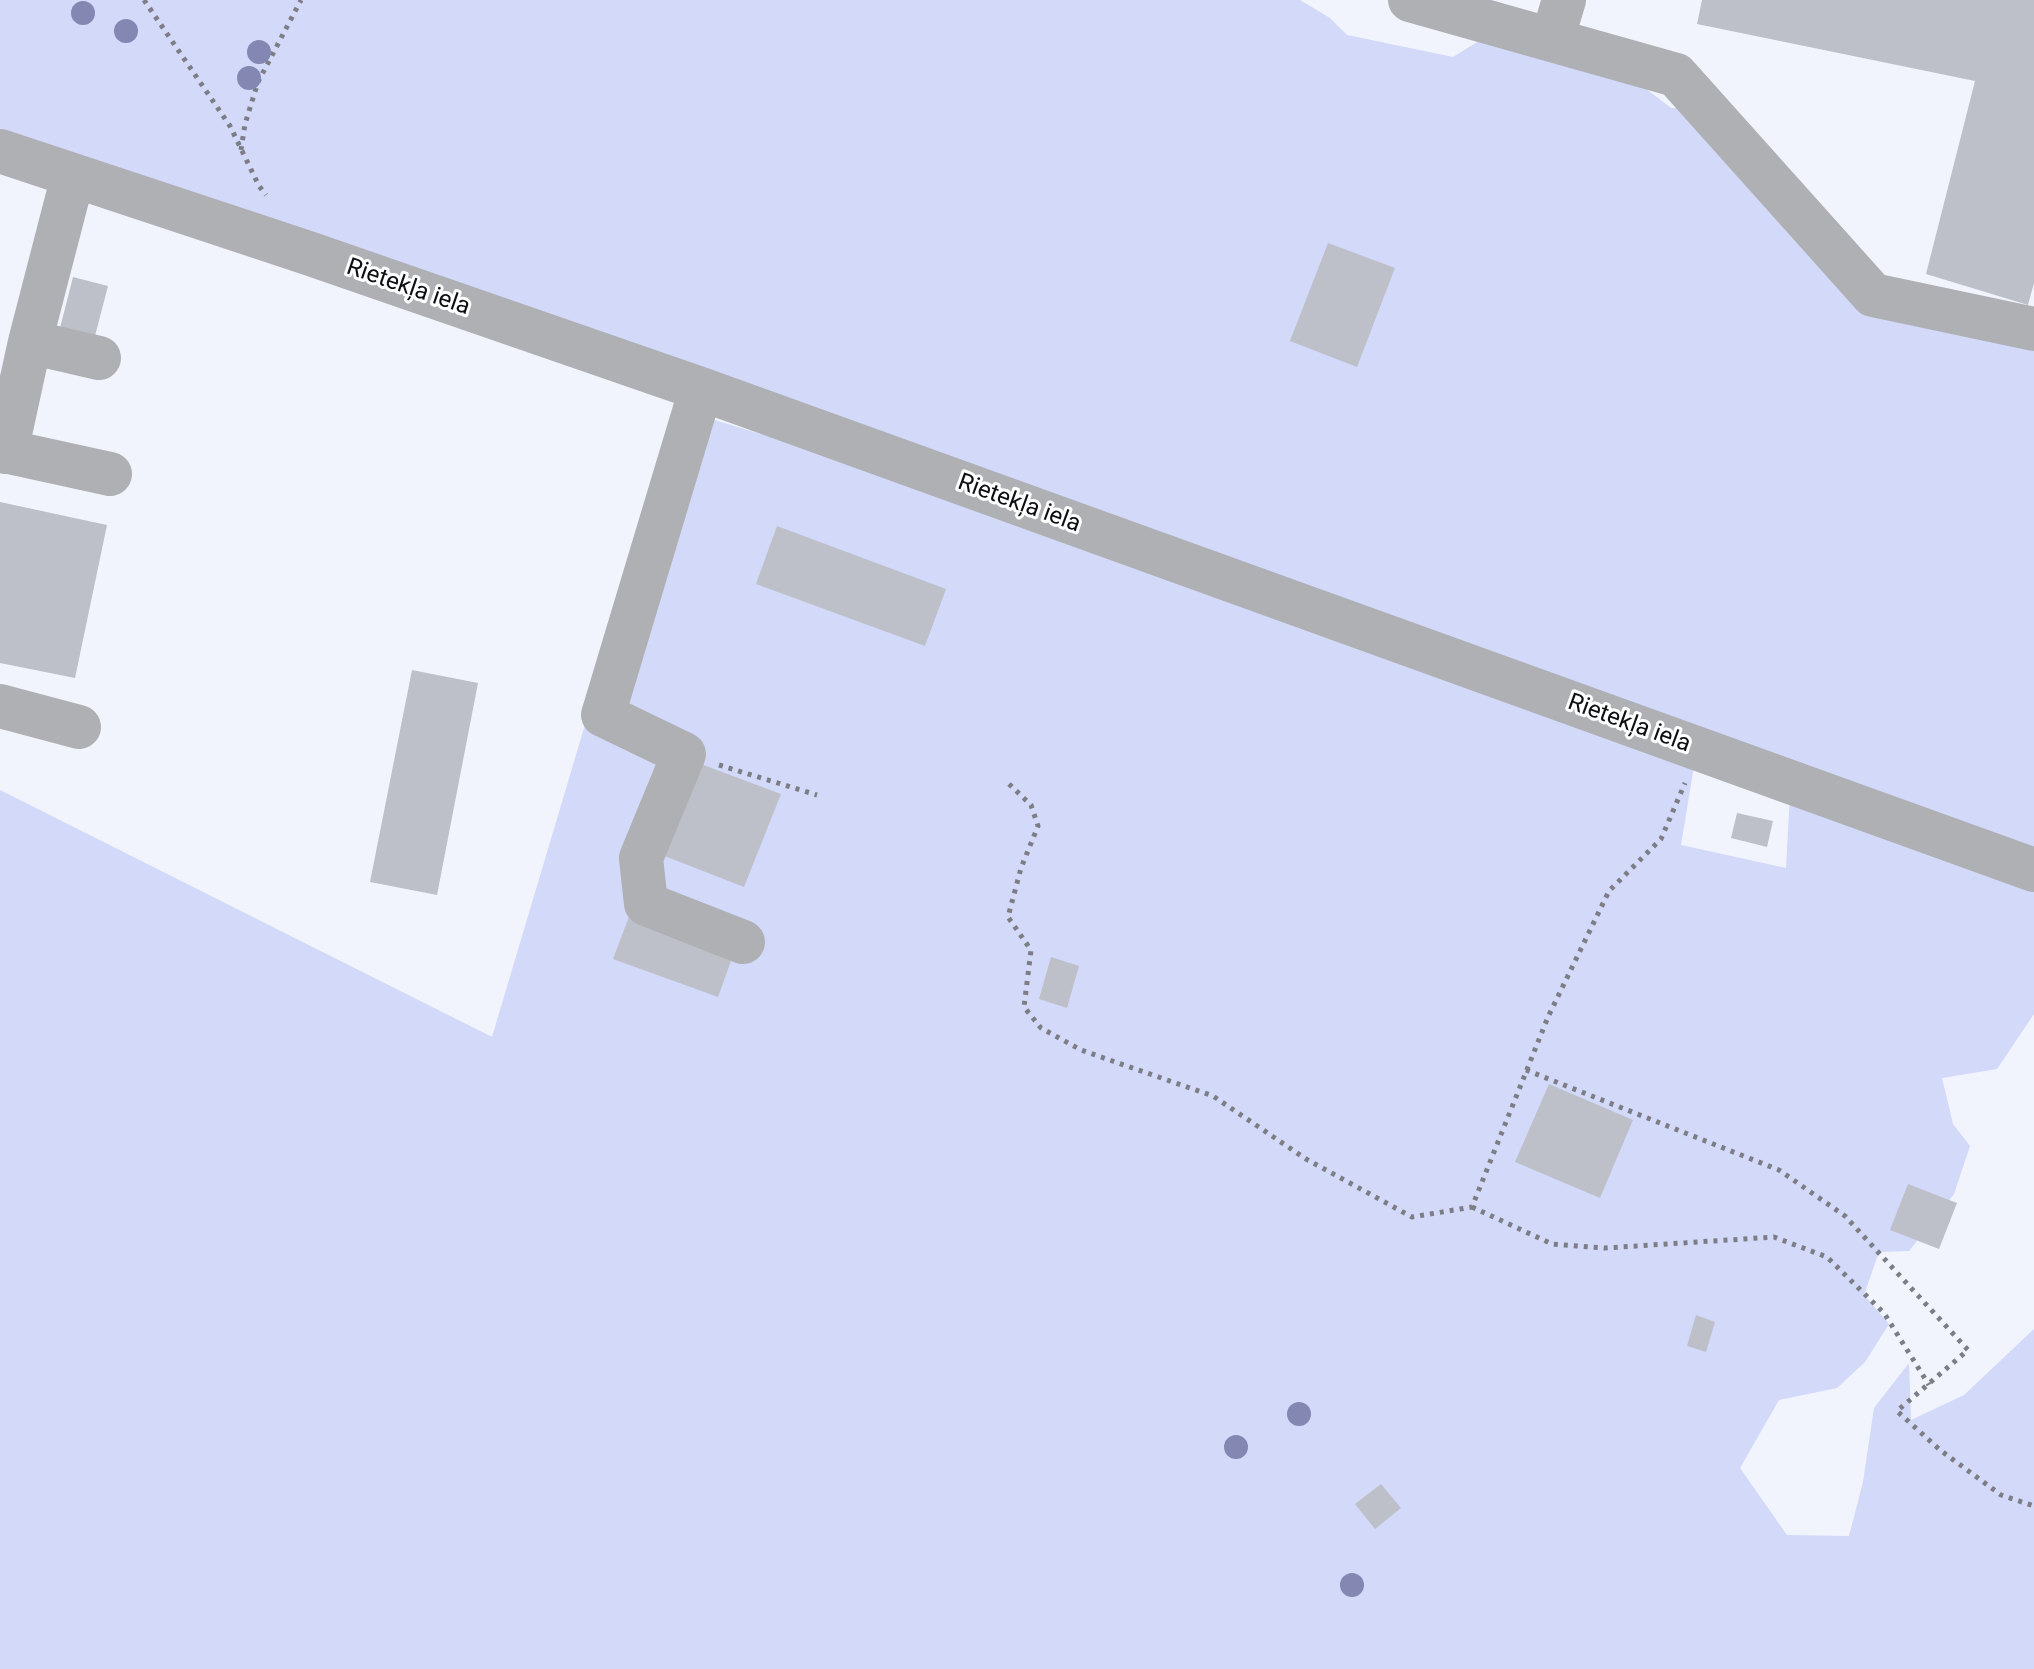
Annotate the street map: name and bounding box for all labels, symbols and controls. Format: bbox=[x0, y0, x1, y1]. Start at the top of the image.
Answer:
street label: Rietekļa iela bbox=[343, 253, 473, 323]
street label: Rietekļa iela bbox=[954, 469, 1084, 539]
street label: Rietekļa iela bbox=[1564, 689, 1694, 759]

